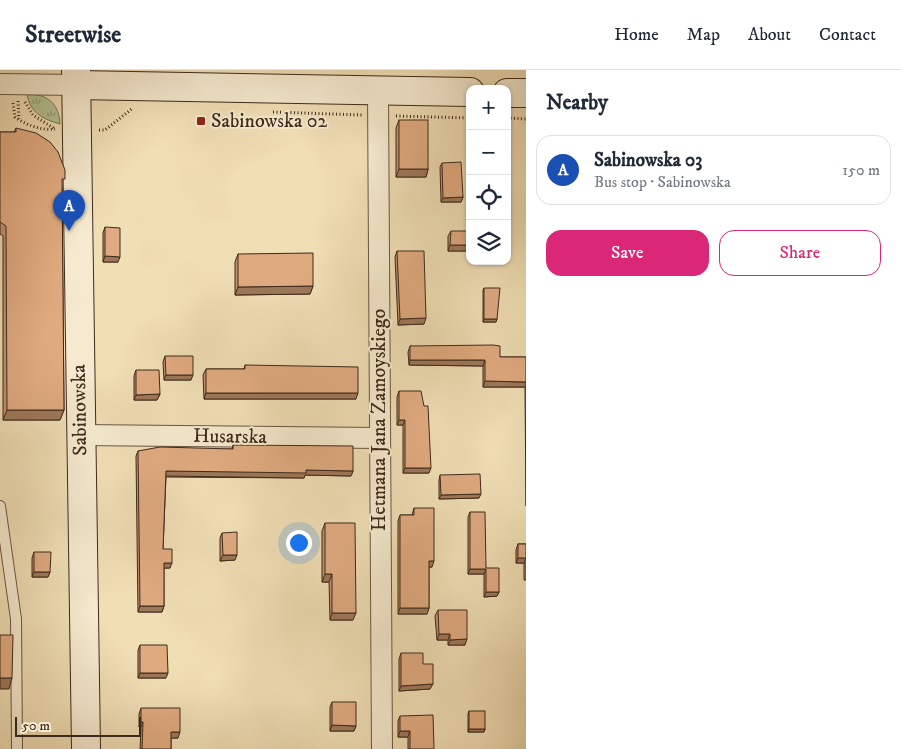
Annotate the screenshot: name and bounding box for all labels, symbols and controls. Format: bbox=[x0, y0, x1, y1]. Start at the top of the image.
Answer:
text: Streetwise bbox=[25, 20, 121, 50]
text: Home bbox=[614, 24, 659, 46]
text: Map bbox=[687, 24, 720, 46]
text: About bbox=[748, 24, 791, 46]
text: Contact bbox=[819, 24, 876, 46]
map controls bbox=[466, 85, 511, 265]
button: + bbox=[466, 85, 511, 130]
text: Nearby bbox=[546, 90, 608, 116]
place label: Sabinowska 02 bbox=[211, 109, 328, 134]
marker: Sabinowska 02 bbox=[195, 115, 207, 127]
button: − bbox=[466, 130, 511, 175]
text: Sabinowska 03 bbox=[594, 149, 702, 172]
text: A bbox=[558, 160, 568, 180]
text: 150 m bbox=[842, 160, 880, 180]
text: Bus stop · Sabinowska bbox=[594, 172, 731, 192]
button: locate bbox=[466, 175, 511, 220]
pin: A bbox=[53, 190, 85, 231]
button: layers bbox=[466, 220, 511, 265]
button: Save bbox=[546, 230, 709, 276]
button: Share bbox=[719, 230, 881, 276]
street label: Hetmana Jana Zamoyskiego bbox=[367, 309, 392, 531]
street label: Sabinowska bbox=[67, 364, 93, 456]
street label: Husarska bbox=[193, 424, 268, 450]
your location bbox=[286, 530, 312, 556]
scale bar bbox=[15, 714, 141, 737]
text: 50 m bbox=[22, 717, 50, 735]

